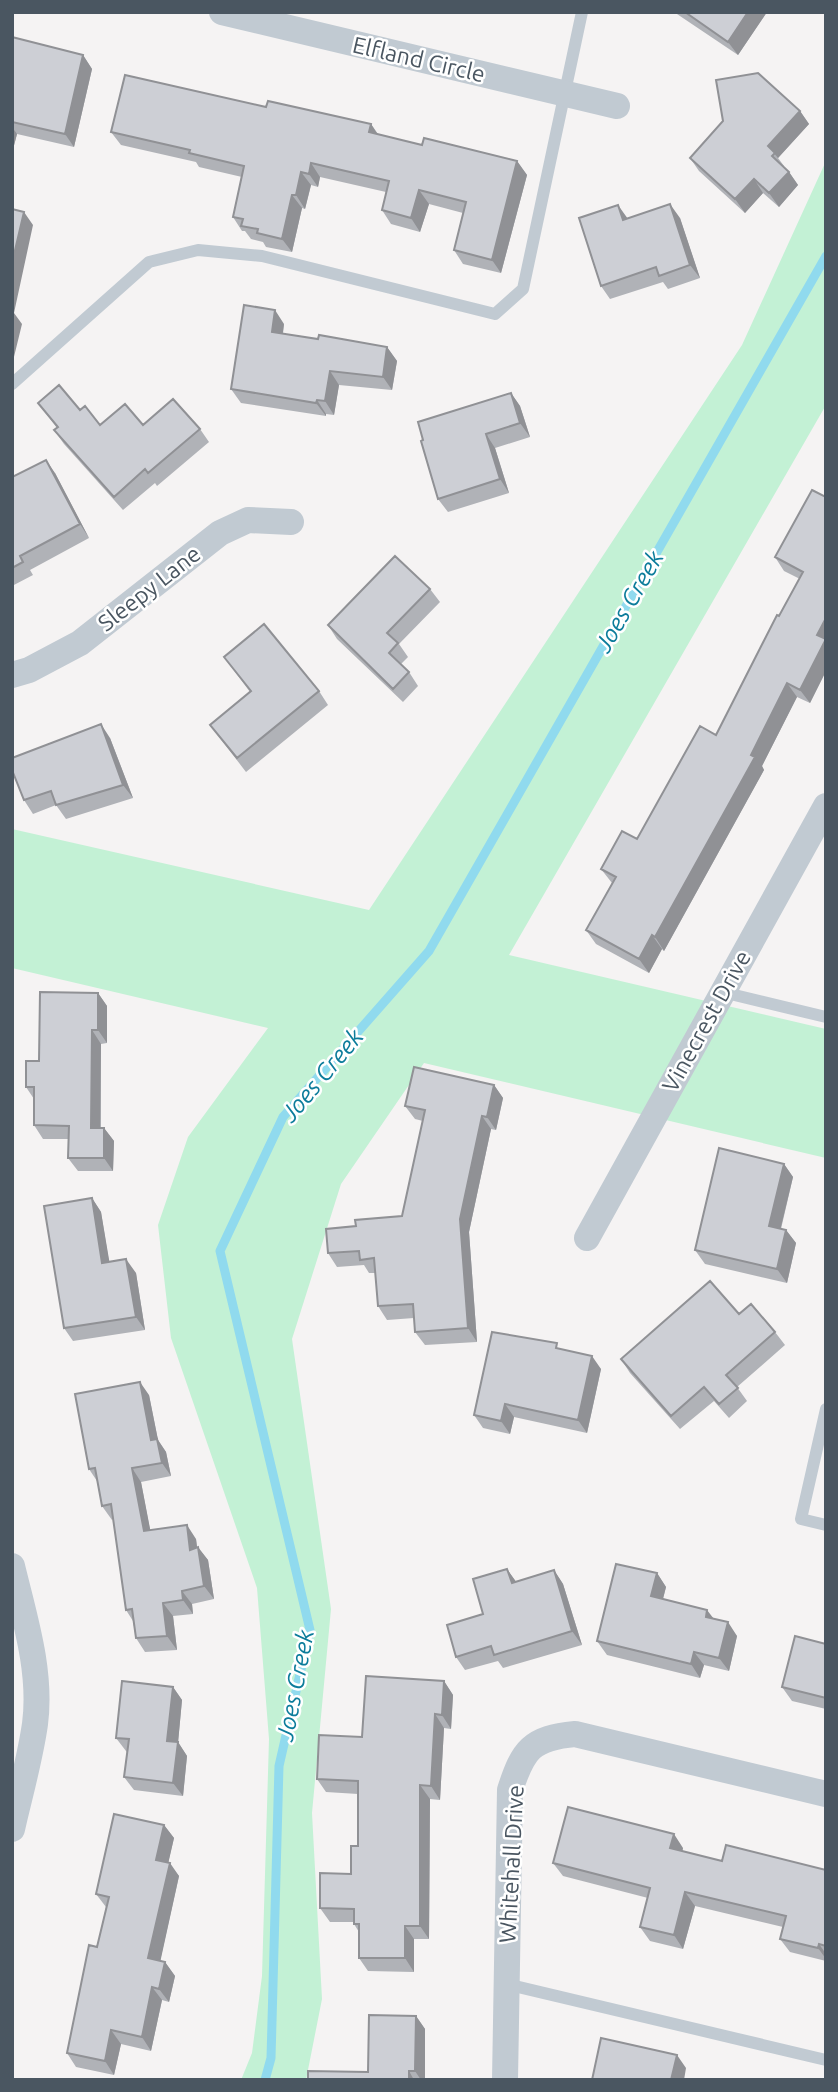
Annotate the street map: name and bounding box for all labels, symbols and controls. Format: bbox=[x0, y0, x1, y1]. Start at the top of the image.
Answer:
street label: Elfland Circle bbox=[350, 32, 488, 86]
street label: Sleepy Lane bbox=[93, 540, 205, 636]
water label: Joes Creek bbox=[589, 545, 669, 657]
street label: Vinecrest Drive bbox=[657, 946, 755, 1096]
water label: Joes Creek bbox=[275, 1023, 369, 1128]
water label: Joes Creek bbox=[271, 1627, 319, 1744]
street label: Whitehall Drive bbox=[494, 1784, 528, 1944]

